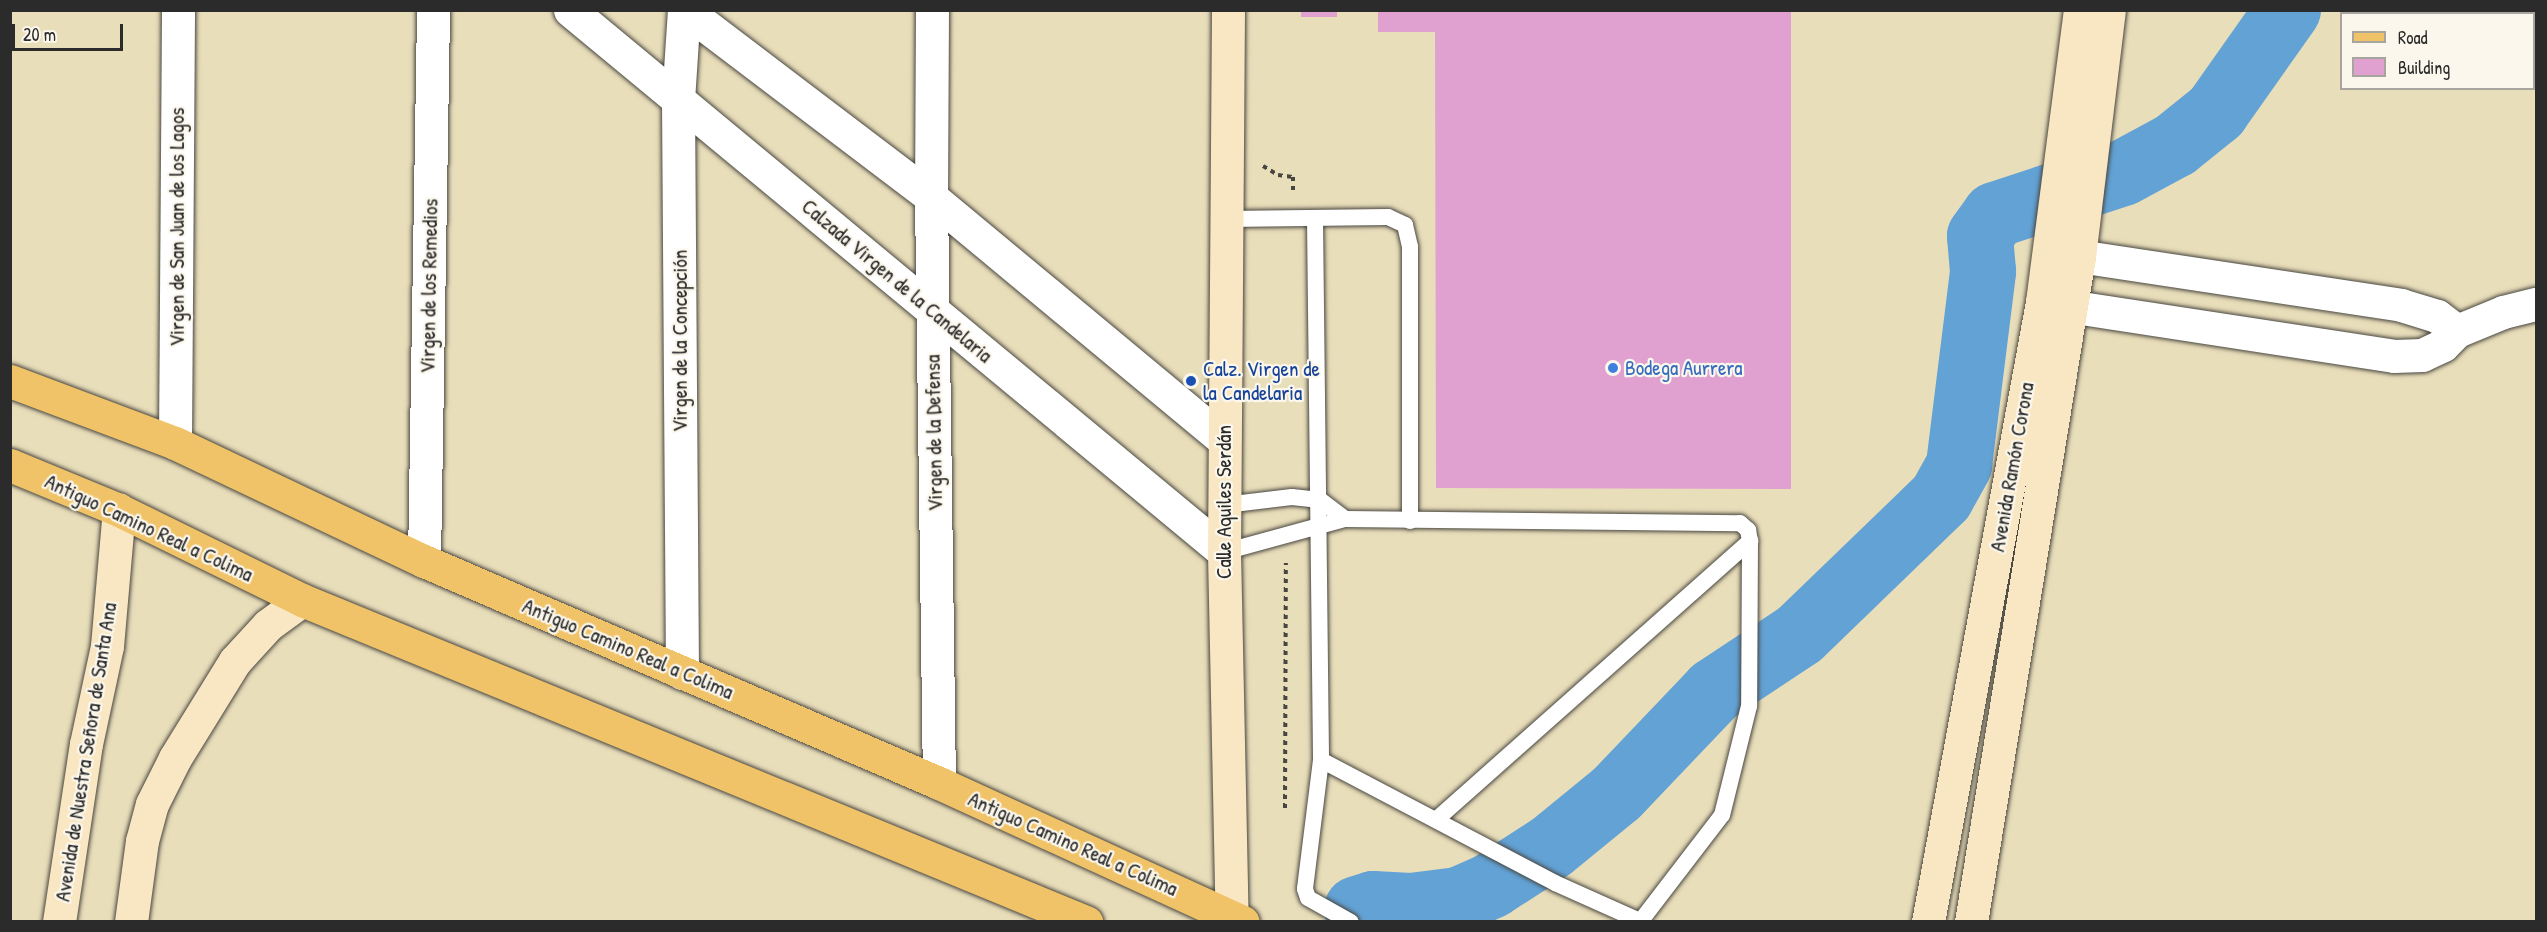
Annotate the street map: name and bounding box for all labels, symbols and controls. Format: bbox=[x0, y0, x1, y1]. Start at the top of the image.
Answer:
scale bar bbox=[15, 12, 126, 50]
legend bbox=[2340, 12, 2535, 90]
text: 20 m bbox=[23, 22, 56, 47]
text: Road bbox=[2398, 25, 2428, 50]
text: Building bbox=[2398, 55, 2450, 80]
street label: Virgen de San Juan de los Lagos bbox=[164, 107, 190, 347]
street label: Calzada Virgen de la Candelaria bbox=[797, 194, 997, 368]
street label: Virgen de los Remedios bbox=[415, 198, 443, 374]
street label: Virgen de la Concepción bbox=[667, 250, 693, 432]
street label: Virgen de la Defensa bbox=[920, 354, 948, 512]
place label: Bodega Aurrera bbox=[1625, 355, 1743, 381]
place label: Calz. Virgen de la Candelaria bbox=[1203, 356, 1320, 406]
marker: Bodega Aurrera bbox=[1606, 361, 1620, 375]
marker: Calz. Virgen de la Candelaria bbox=[1184, 374, 1198, 388]
street label: Avenida Ramón Corona bbox=[1985, 380, 2039, 554]
street label: Calle Aquiles Serdán bbox=[1211, 425, 1237, 579]
street label: Antiguo Camino Real a Colima bbox=[41, 469, 257, 587]
street label: Antiguo Camino Real a Colima bbox=[519, 593, 737, 705]
street label: Avenida de Nuestra Señora de Santa Ana bbox=[50, 601, 122, 903]
street label: Antiguo Camino Real a Colima bbox=[964, 786, 1182, 902]

